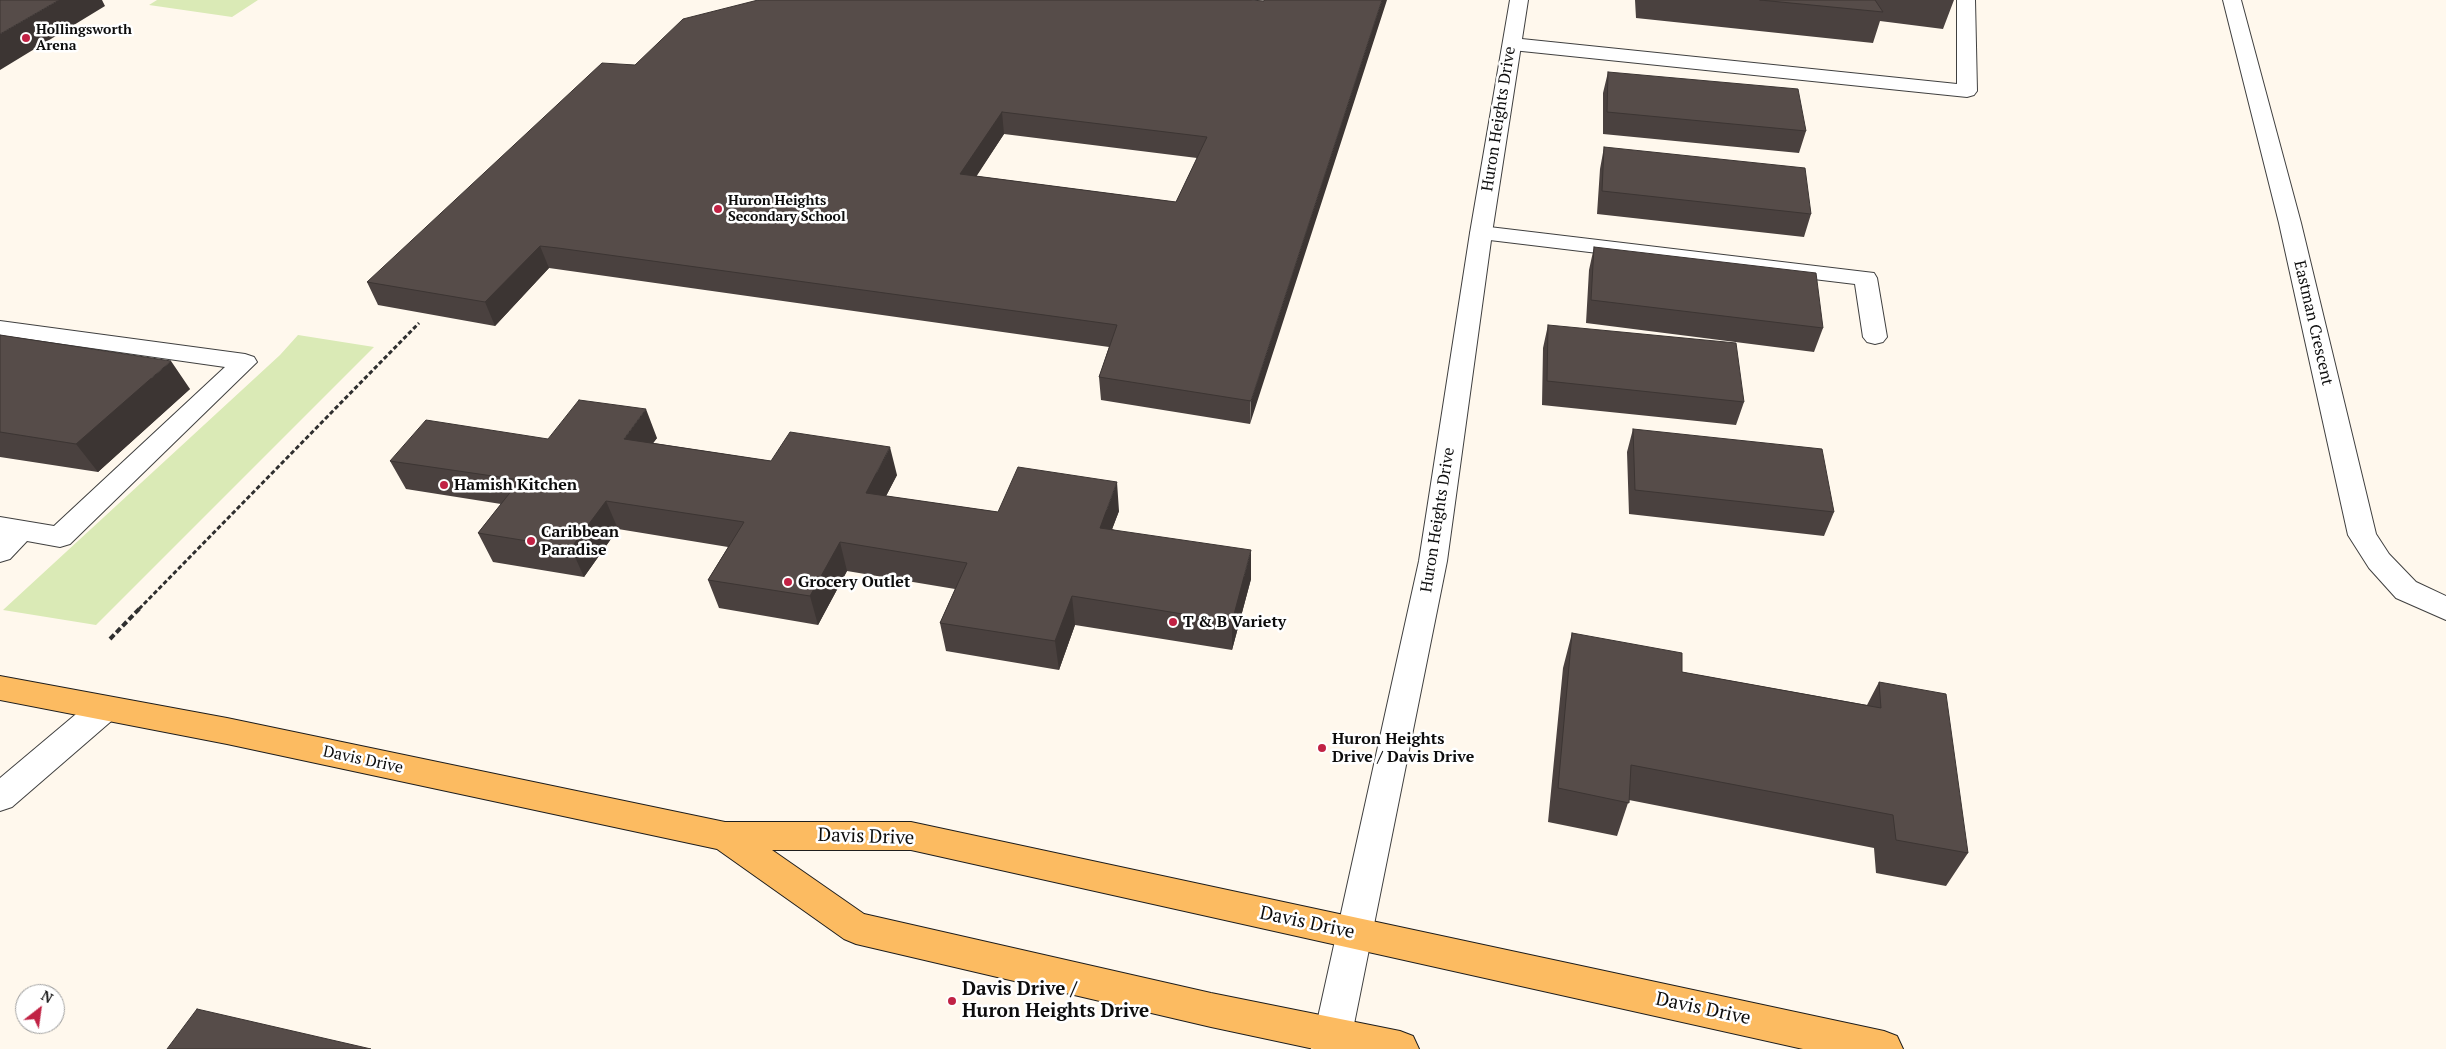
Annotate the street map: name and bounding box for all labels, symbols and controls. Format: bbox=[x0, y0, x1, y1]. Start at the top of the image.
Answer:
place label: Hollingsworth Arena bbox=[36, 22, 132, 54]
marker: Hollingsworth Arena bbox=[20, 32, 32, 44]
street label: Huron Heights Drive bbox=[1478, 45, 1520, 193]
place label: Huron Heights Secondary School bbox=[728, 193, 846, 226]
marker: Huron Heights Secondary School bbox=[712, 203, 724, 215]
street label: Eastman Crescent bbox=[2289, 259, 2337, 387]
street label: Huron Heights Drive bbox=[1417, 446, 1459, 594]
place label: Hamish Kitchen bbox=[454, 475, 577, 495]
marker: Hamish Kitchen bbox=[438, 479, 450, 491]
place label: Caribbean Paradise bbox=[541, 522, 619, 560]
marker: Caribbean Paradise bbox=[525, 535, 537, 547]
place label: Grocery Outlet bbox=[798, 572, 910, 592]
marker: Grocery Outlet bbox=[782, 576, 794, 588]
place label: T & B Variety bbox=[1183, 612, 1286, 632]
marker: T & B Variety bbox=[1167, 616, 1179, 628]
place label: Huron Heights Drive / Davis Drive bbox=[1332, 729, 1474, 767]
street label: Davis Drive bbox=[321, 742, 405, 778]
marker: Huron Heights Drive / Davis Drive bbox=[1316, 742, 1328, 754]
street label: Davis Drive bbox=[817, 824, 915, 850]
street label: Davis Drive bbox=[1257, 902, 1357, 944]
place label: Davis Drive / Huron Heights Drive bbox=[962, 979, 1149, 1023]
north arrow bbox=[15, 984, 65, 1034]
text: N bbox=[38, 986, 57, 1007]
street label: Davis Drive bbox=[1653, 988, 1753, 1030]
marker: Davis Drive / Huron Heights Drive bbox=[946, 995, 958, 1007]

